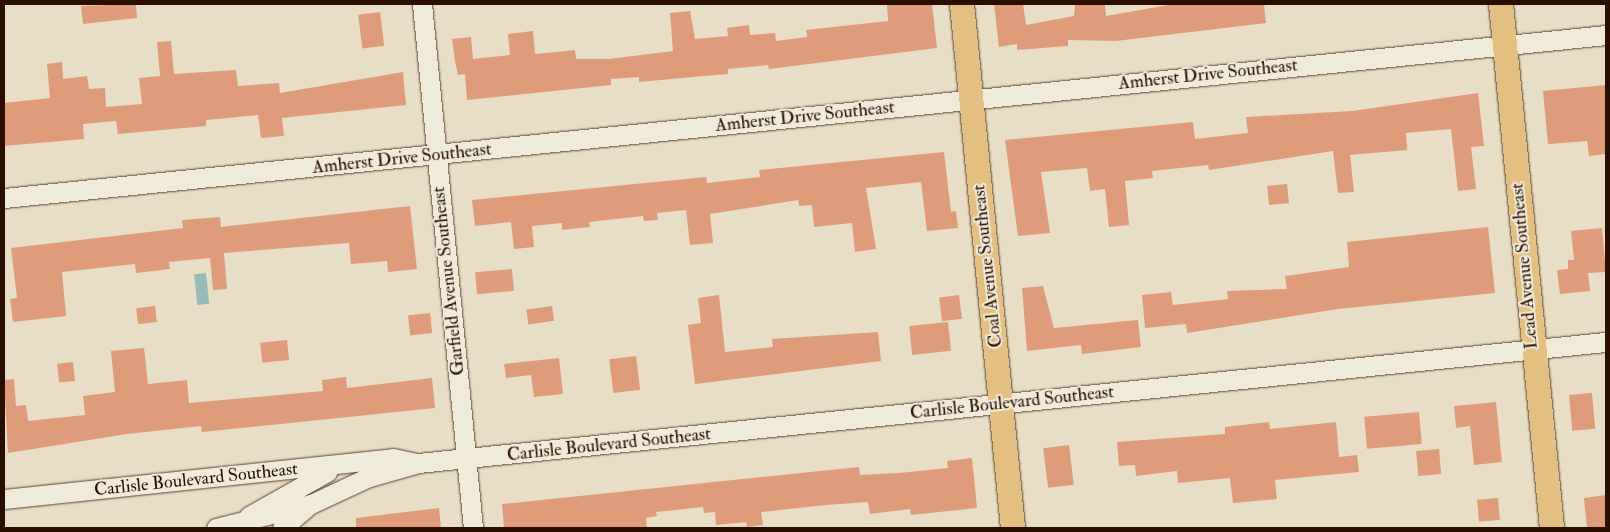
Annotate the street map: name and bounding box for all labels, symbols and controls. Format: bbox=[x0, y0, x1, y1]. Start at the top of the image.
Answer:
street label: Amherst Drive Southeast bbox=[1117, 55, 1299, 95]
street label: Amherst Drive Southeast bbox=[714, 97, 896, 137]
street label: Amherst Drive Southeast bbox=[311, 139, 493, 179]
street label: Lead Avenue Southeast bbox=[1507, 182, 1543, 350]
street label: Coal Avenue Southeast bbox=[969, 183, 1007, 349]
street label: Garfield Avenue Southeast bbox=[428, 185, 470, 377]
street label: Carlisle Boulevard Southeast bbox=[909, 382, 1115, 424]
street label: Carlisle Boulevard Southeast bbox=[506, 424, 712, 466]
street label: Carlisle Boulevard Southeast bbox=[93, 459, 299, 501]

